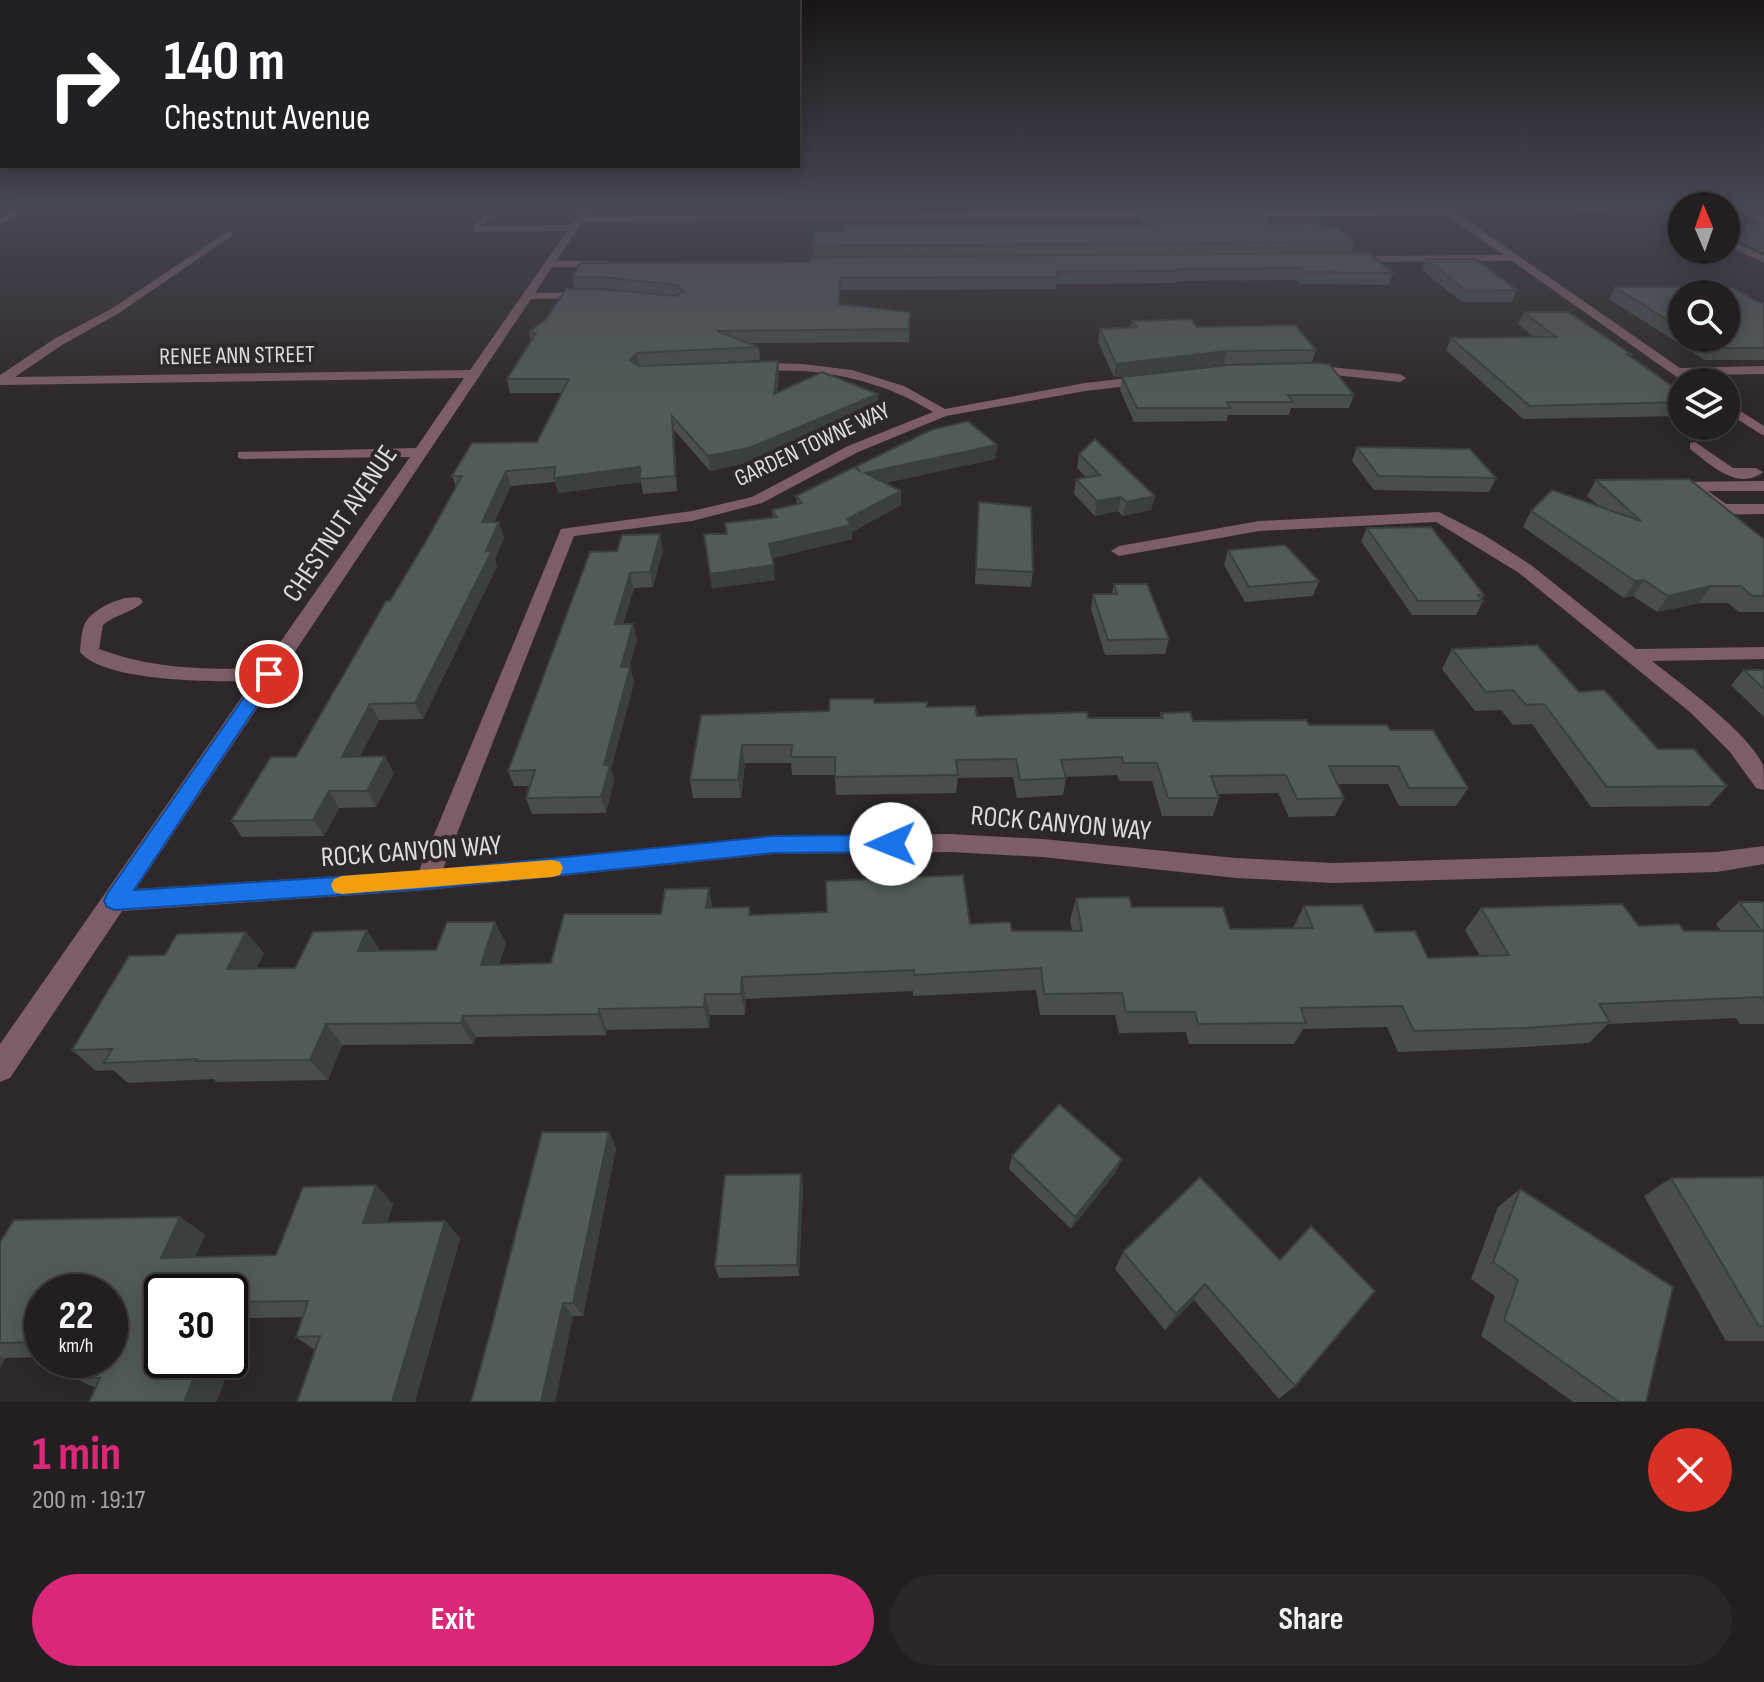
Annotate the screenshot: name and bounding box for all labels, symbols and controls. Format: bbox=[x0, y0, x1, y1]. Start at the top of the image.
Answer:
text: 140 m bbox=[164, 29, 285, 96]
icon: right bbox=[32, 32, 136, 136]
text: Chestnut Avenue bbox=[164, 97, 370, 140]
north arrow bbox=[1668, 192, 1740, 264]
map controls bbox=[1668, 192, 1740, 440]
button: search bbox=[1668, 280, 1740, 352]
street label: RENEE ANN STREET bbox=[159, 340, 315, 371]
button: layers bbox=[1668, 368, 1740, 440]
street label: GARDEN TOWNE WAY bbox=[730, 396, 894, 493]
street label: CHESTNUT AVENUE bbox=[276, 439, 405, 608]
pin bbox=[235, 640, 303, 708]
icon: arrive bbox=[247, 652, 291, 696]
street label: ROCK CANYON WAY bbox=[969, 799, 1153, 848]
position arrow bbox=[849, 802, 933, 886]
street label: ROCK CANYON WAY bbox=[320, 829, 503, 874]
speed limit sign: 30 bbox=[144, 1274, 248, 1378]
text: 22 bbox=[58, 1292, 94, 1340]
text: km/h bbox=[59, 1334, 93, 1358]
text: 1 min bbox=[32, 1426, 121, 1483]
button: close bbox=[1648, 1428, 1732, 1512]
text: 200 m · 19:17 bbox=[32, 1485, 145, 1516]
button: Exit bbox=[32, 1574, 874, 1666]
button: Share bbox=[890, 1574, 1732, 1666]

